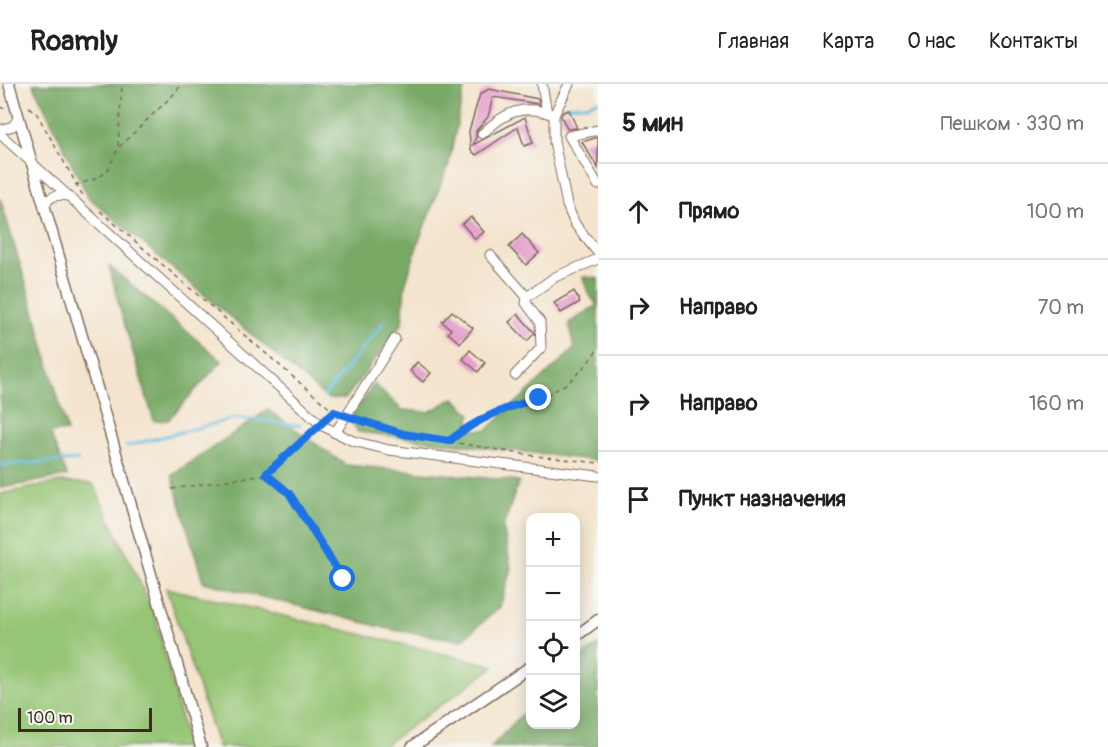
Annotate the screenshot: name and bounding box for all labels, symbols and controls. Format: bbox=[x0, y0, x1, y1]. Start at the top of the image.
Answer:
text: Roamly bbox=[30, 24, 118, 59]
text: Главная bbox=[718, 28, 789, 55]
text: Карта bbox=[822, 28, 874, 55]
text: О нас bbox=[907, 28, 956, 55]
text: Контакты bbox=[989, 28, 1078, 55]
text: 5 мин bbox=[622, 107, 683, 139]
text: Пешком · 330 m bbox=[941, 111, 1084, 136]
icon: ahead bbox=[622, 195, 655, 228]
text: Прямо bbox=[679, 197, 739, 225]
text: 100 m bbox=[1027, 199, 1084, 224]
icon: right bbox=[622, 291, 655, 324]
text: Направо bbox=[679, 293, 758, 321]
text: 70 m bbox=[1038, 295, 1084, 320]
route end bbox=[525, 384, 551, 410]
icon: right bbox=[622, 387, 655, 420]
text: Направо bbox=[679, 389, 758, 417]
text: 160 m bbox=[1029, 391, 1084, 416]
icon: arrive bbox=[622, 483, 655, 516]
text: Пункт назначения bbox=[679, 485, 846, 513]
map controls bbox=[526, 513, 580, 729]
button: + bbox=[526, 513, 580, 567]
route start bbox=[329, 565, 355, 591]
button: − bbox=[526, 567, 580, 621]
button: locate bbox=[526, 621, 580, 675]
button: layers bbox=[526, 675, 580, 729]
scale bar bbox=[18, 705, 152, 732]
text: 100 m bbox=[27, 708, 73, 728]

